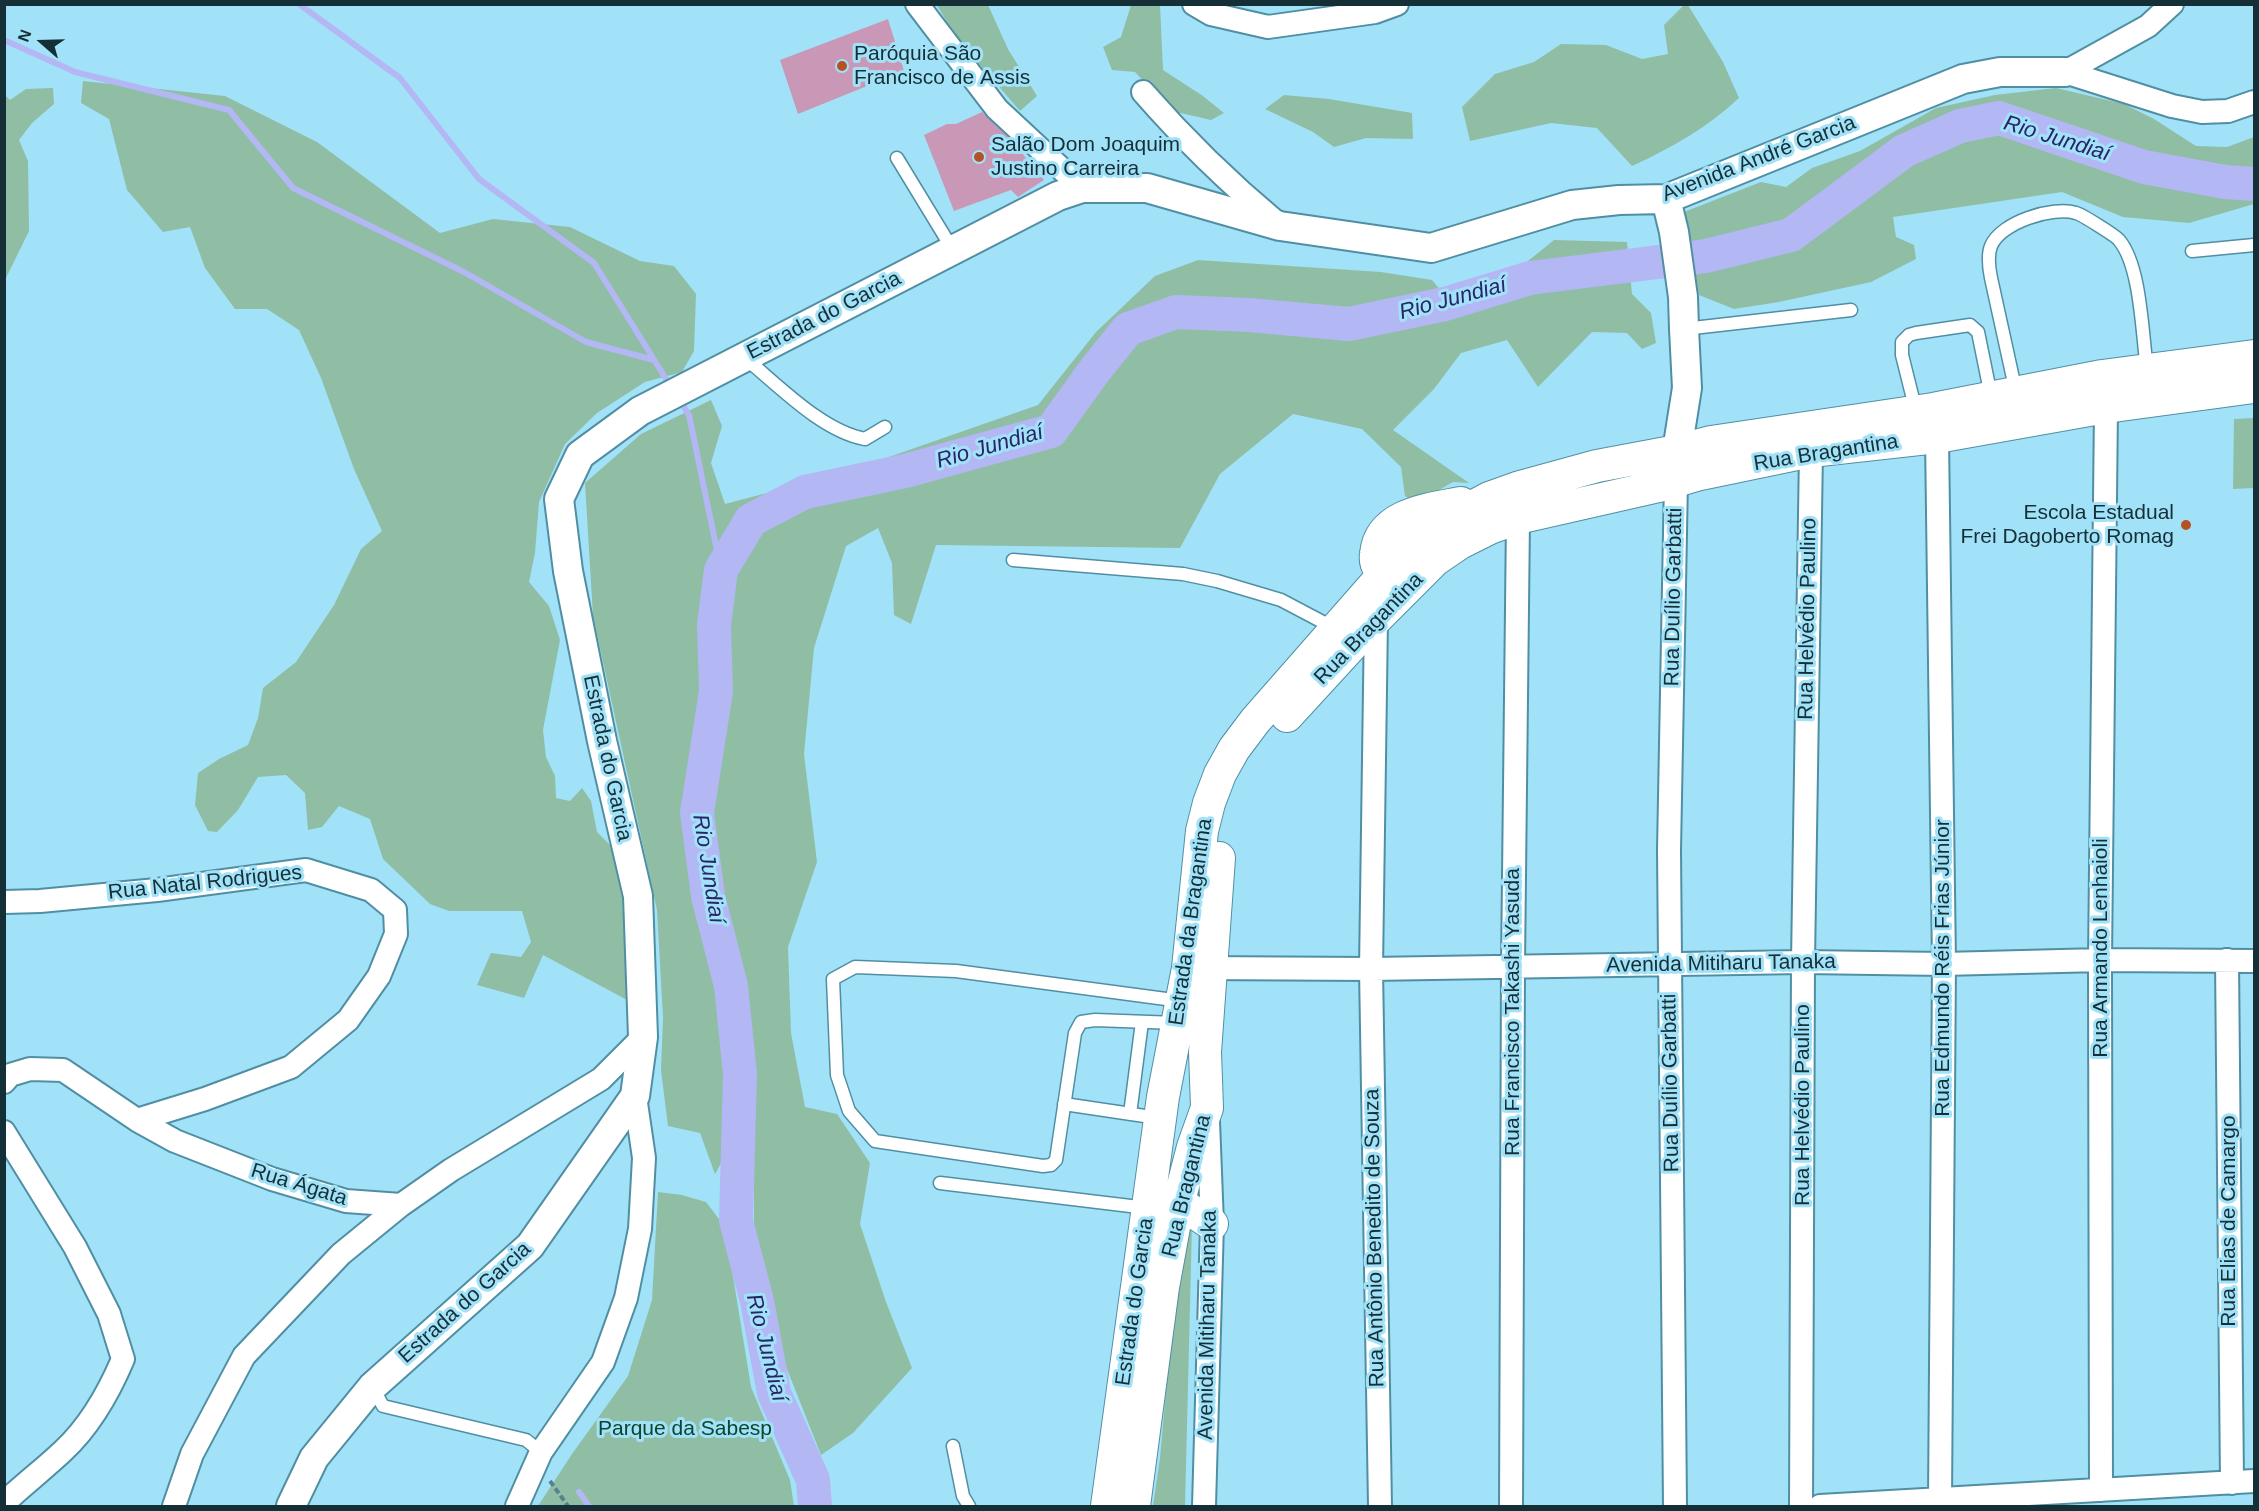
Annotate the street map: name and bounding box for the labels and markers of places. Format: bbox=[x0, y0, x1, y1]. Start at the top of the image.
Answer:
place label: Paróquia São Francisco de Assis bbox=[854, 41, 1030, 91]
marker: Paróquia São Francisco de Assis bbox=[835, 59, 849, 73]
place label: Salão Dom Joaquim Justino Carreira bbox=[991, 132, 1180, 182]
marker: Salão Dom Joaquim Justino Carreira bbox=[972, 150, 986, 164]
place label: Escola Estadual Frei Dagoberto Romag bbox=[1960, 500, 2174, 550]
marker: Escola Estadual Frei Dagoberto Romag bbox=[2179, 518, 2193, 532]

